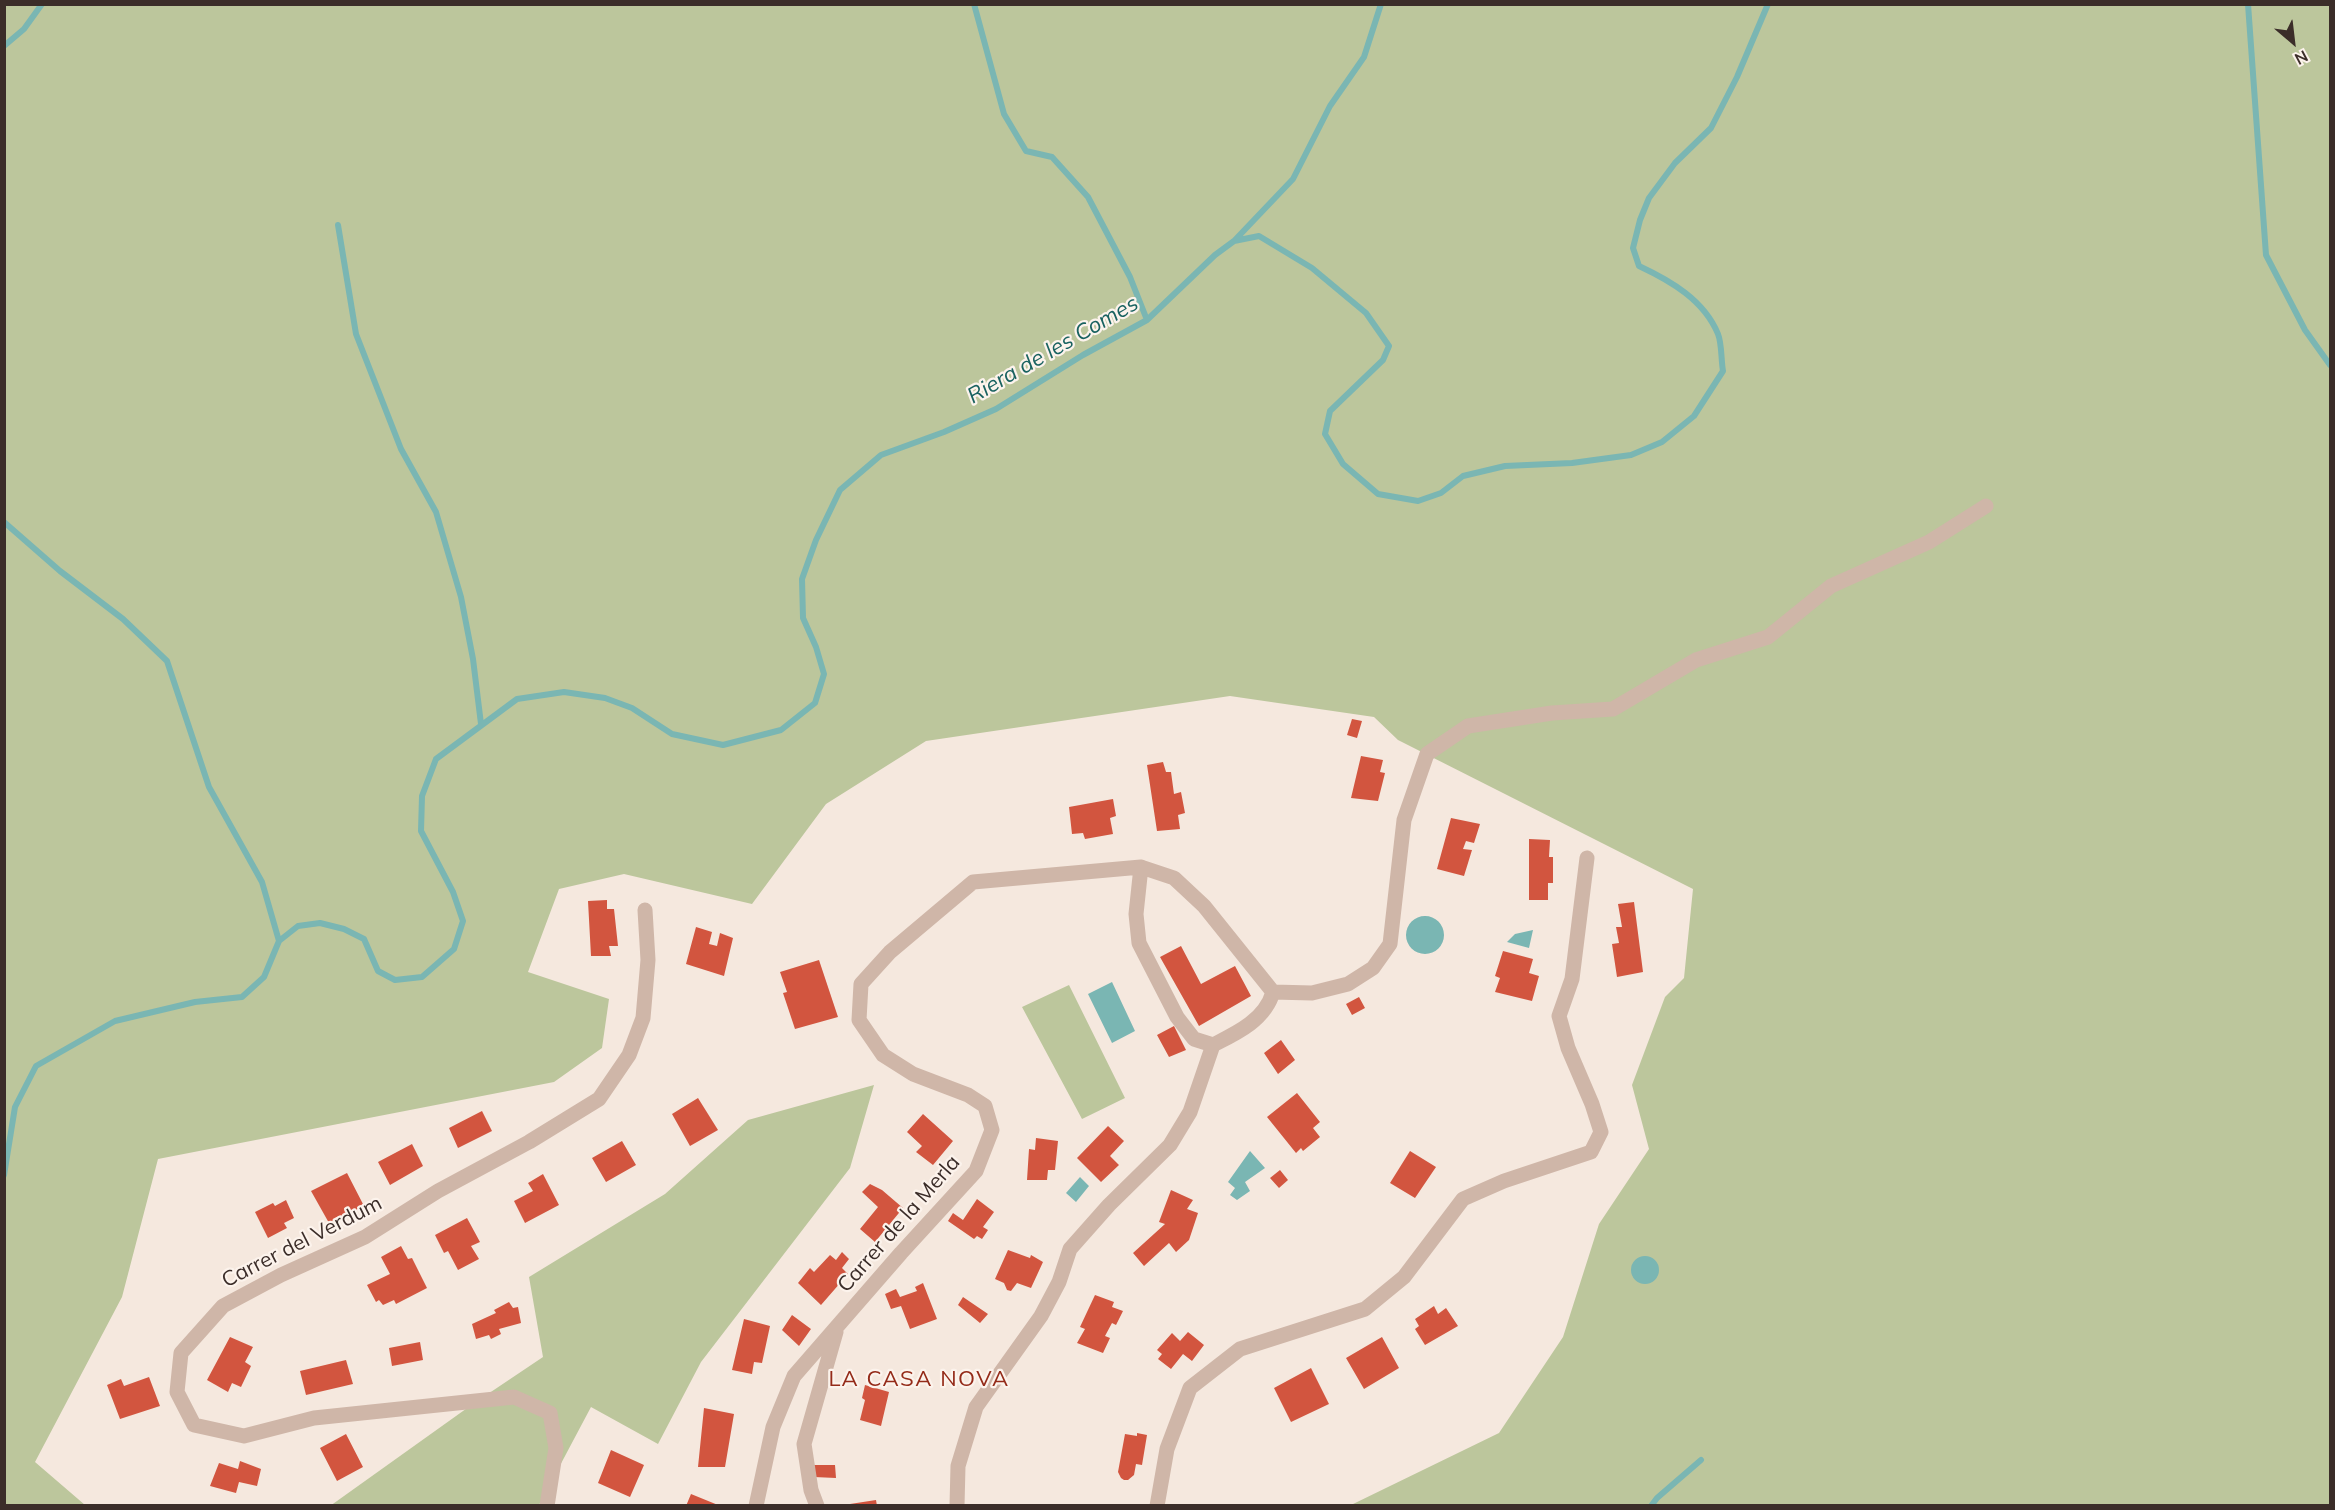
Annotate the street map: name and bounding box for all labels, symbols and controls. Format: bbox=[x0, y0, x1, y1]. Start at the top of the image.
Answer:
north arrow bbox=[2263, 12, 2323, 72]
text: N bbox=[2291, 46, 2311, 70]
water label: Riera de les Comes bbox=[963, 290, 1143, 410]
street label: Carrer de la Merla bbox=[833, 1150, 965, 1298]
street label: Carrer del Verdum bbox=[218, 1191, 386, 1293]
district label: LA CASA NOVA bbox=[828, 1366, 1010, 1392]

